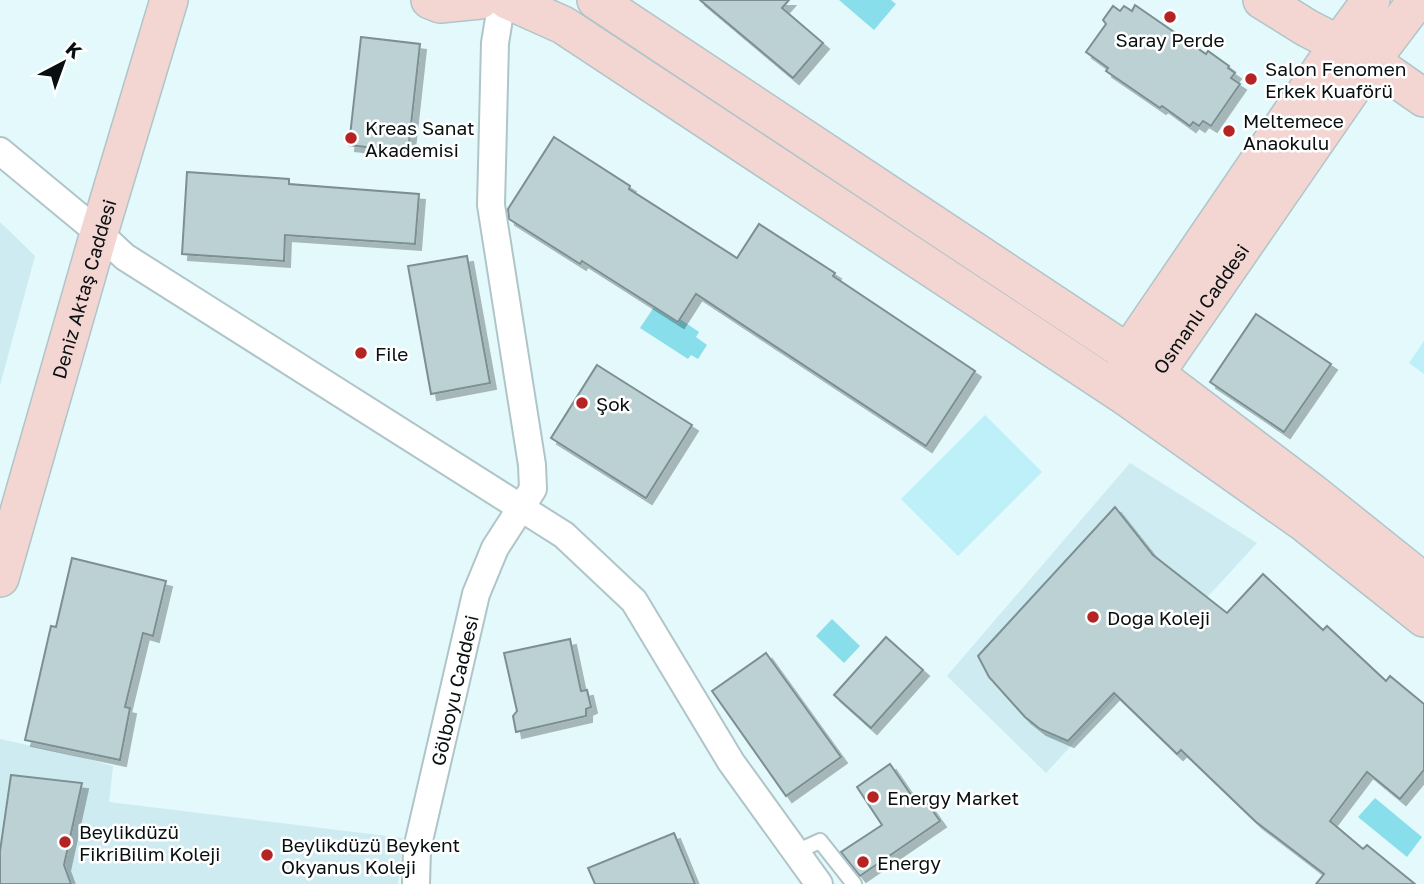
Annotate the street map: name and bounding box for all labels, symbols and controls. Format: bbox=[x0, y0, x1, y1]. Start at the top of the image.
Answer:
marker: Saray Perde bbox=[1162, 9, 1178, 25]
north arrow bbox=[28, 28, 98, 98]
place label: Saray Perde bbox=[1115, 28, 1225, 51]
text: K bbox=[62, 37, 87, 63]
place label: Salon Fenomen Erkek Kuaförü bbox=[1265, 57, 1406, 102]
marker: Salon Fenomen Erkek Kuaförü bbox=[1243, 71, 1259, 87]
place label: Meltemece Anaokulu bbox=[1243, 109, 1344, 154]
place label: Kreas Sanat Akademisi bbox=[365, 116, 475, 161]
marker: Meltemece Anaokulu bbox=[1221, 123, 1237, 139]
marker: Kreas Sanat Akademisi bbox=[343, 130, 359, 146]
street label: Deniz Aktaş Caddesi bbox=[46, 196, 120, 381]
street label: Osmanlı Caddesi bbox=[1147, 239, 1253, 378]
place label: File bbox=[375, 342, 408, 365]
marker: File bbox=[353, 345, 369, 361]
place label: Şok bbox=[596, 392, 631, 415]
marker: Şok bbox=[574, 395, 590, 411]
place label: Doğa Koleji bbox=[1107, 606, 1210, 629]
marker: Doğa Koleji bbox=[1085, 609, 1101, 625]
street label: Gölboyu Caddesi bbox=[425, 613, 482, 768]
place label: Energy Market bbox=[887, 786, 1019, 809]
marker: Energy Market bbox=[865, 789, 881, 805]
place label: Beylikdüzü FikriBilim Koleji bbox=[79, 820, 220, 865]
place label: Beylikdüzü Beykent Okyanus Koleji bbox=[281, 833, 460, 878]
marker: Beylikdüzü FikriBilim Koleji bbox=[57, 834, 73, 850]
marker: Beylikdüzü Beykent Okyanus Koleji bbox=[259, 847, 275, 863]
place label: Energy bbox=[877, 851, 941, 874]
marker: Energy bbox=[855, 854, 871, 870]

